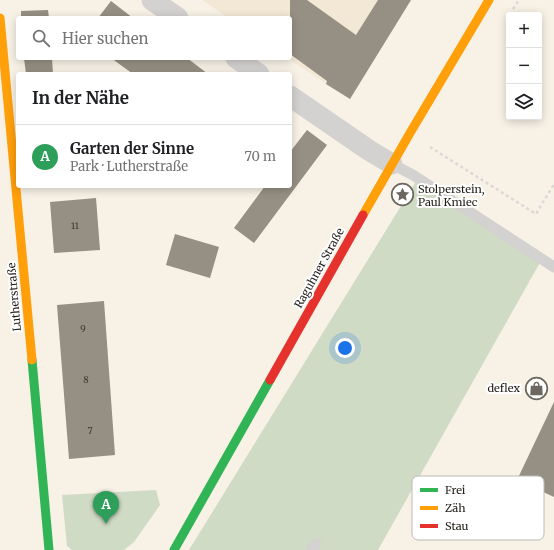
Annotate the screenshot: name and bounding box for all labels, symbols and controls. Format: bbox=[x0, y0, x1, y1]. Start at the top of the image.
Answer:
map controls bbox=[506, 12, 542, 120]
button: + bbox=[506, 12, 542, 48]
search box bbox=[16, 16, 292, 60]
icon: search bbox=[30, 27, 52, 49]
text: Hier suchen bbox=[62, 29, 149, 48]
button: − bbox=[506, 48, 542, 84]
button: layers bbox=[506, 84, 542, 120]
text: In der Nähe bbox=[32, 87, 129, 109]
text: Garten der Sinne bbox=[70, 139, 194, 158]
text: A bbox=[40, 148, 50, 165]
text: 70 m bbox=[245, 148, 276, 165]
text: Park · Lutherstraße bbox=[70, 158, 188, 175]
place icon: Stolperstein, Paul Kmiec bbox=[390, 182, 416, 208]
place label: Stolperstein, Paul Kmiec bbox=[418, 182, 485, 209]
house number: 11 bbox=[71, 220, 79, 231]
street label: Raguhner Straße bbox=[291, 225, 347, 311]
street label: Lutherstraße bbox=[4, 262, 24, 332]
house number: 9 bbox=[80, 323, 86, 334]
your location bbox=[335, 338, 355, 358]
house number: 8 bbox=[83, 374, 89, 385]
shop icon: deflex bbox=[523, 375, 549, 401]
place label: deflex bbox=[487, 381, 520, 395]
house number: 7 bbox=[87, 425, 93, 436]
legend bbox=[412, 476, 544, 540]
text: Frei bbox=[445, 483, 466, 497]
pin: A bbox=[93, 491, 119, 524]
text: Zäh bbox=[445, 501, 466, 515]
text: Stau bbox=[445, 519, 469, 533]

